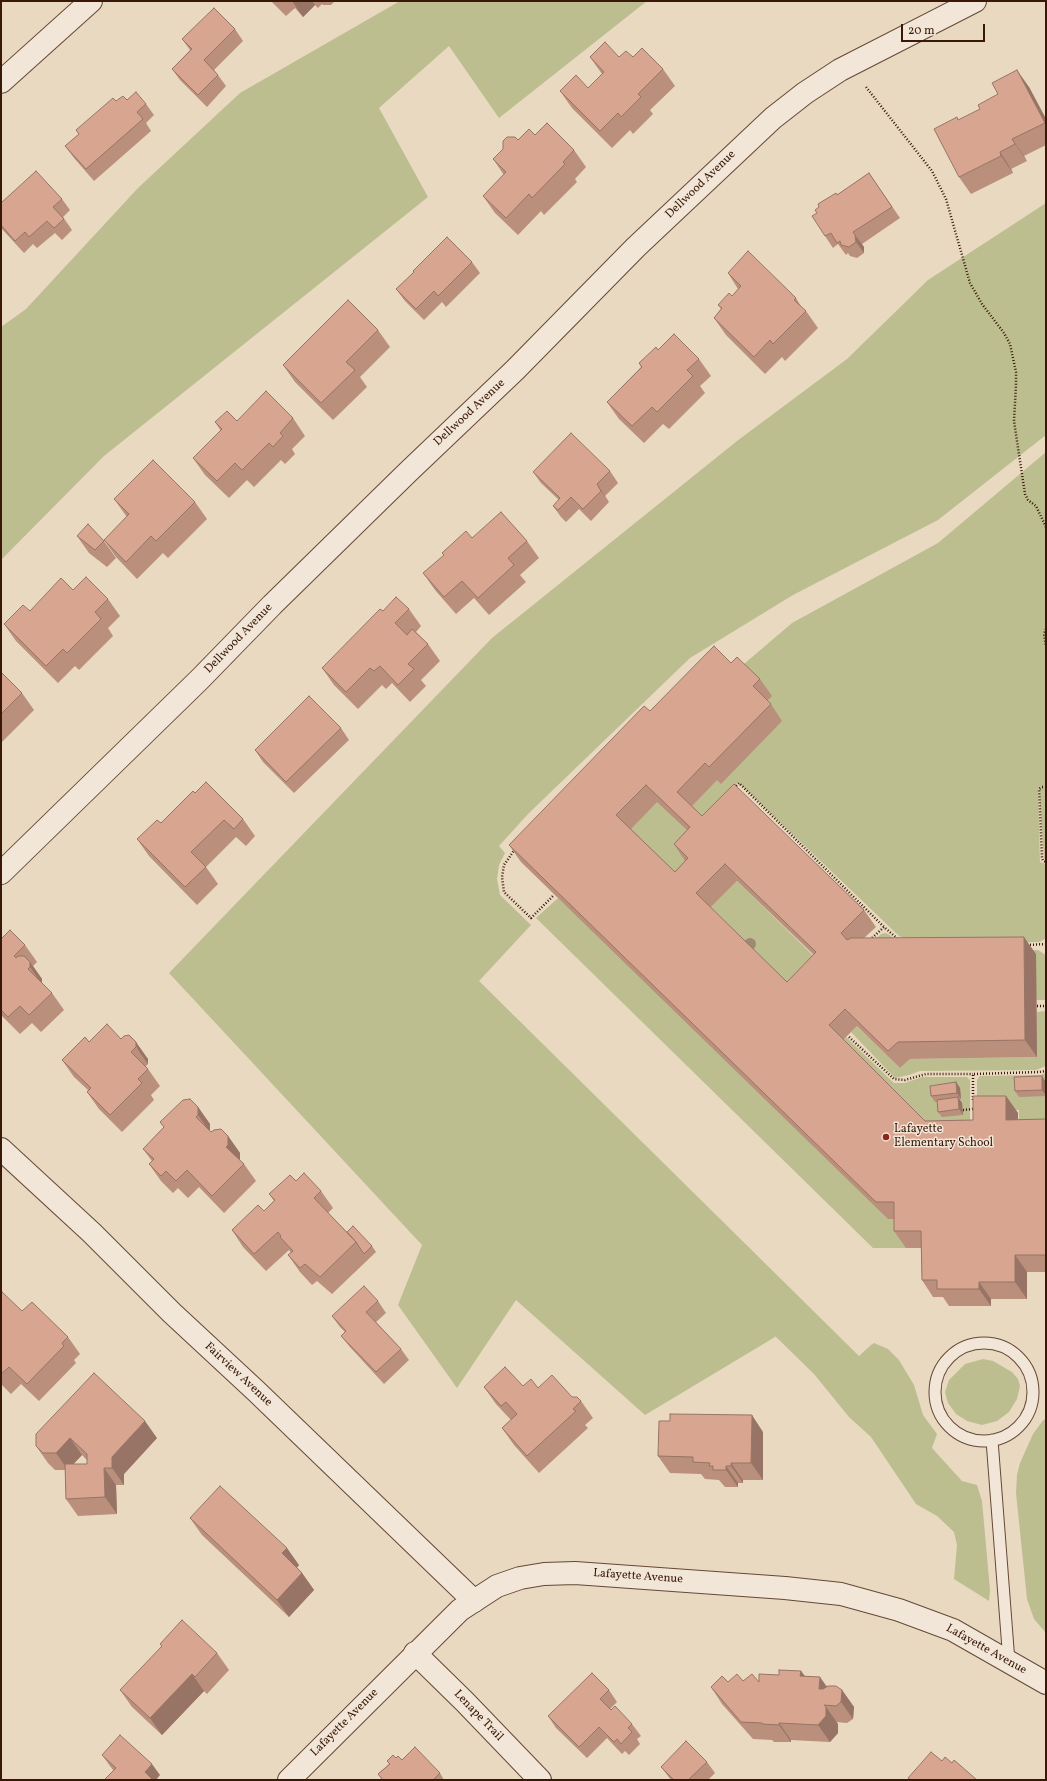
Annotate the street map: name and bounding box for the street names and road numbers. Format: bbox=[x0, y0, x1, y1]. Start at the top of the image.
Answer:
street label: Dellwood Avenue bbox=[663, 148, 739, 222]
street label: Dellwood Avenue bbox=[431, 376, 509, 450]
street label: Dellwood Avenue bbox=[202, 601, 276, 677]
street label: Fairview Avenue bbox=[201, 1340, 275, 1410]
street label: Lafayette Avenue bbox=[593, 1567, 683, 1587]
street label: Lafayette Avenue bbox=[943, 1622, 1029, 1678]
street label: Lafayette Avenue bbox=[308, 1686, 382, 1760]
street label: Lenape Trail bbox=[450, 1688, 506, 1744]

